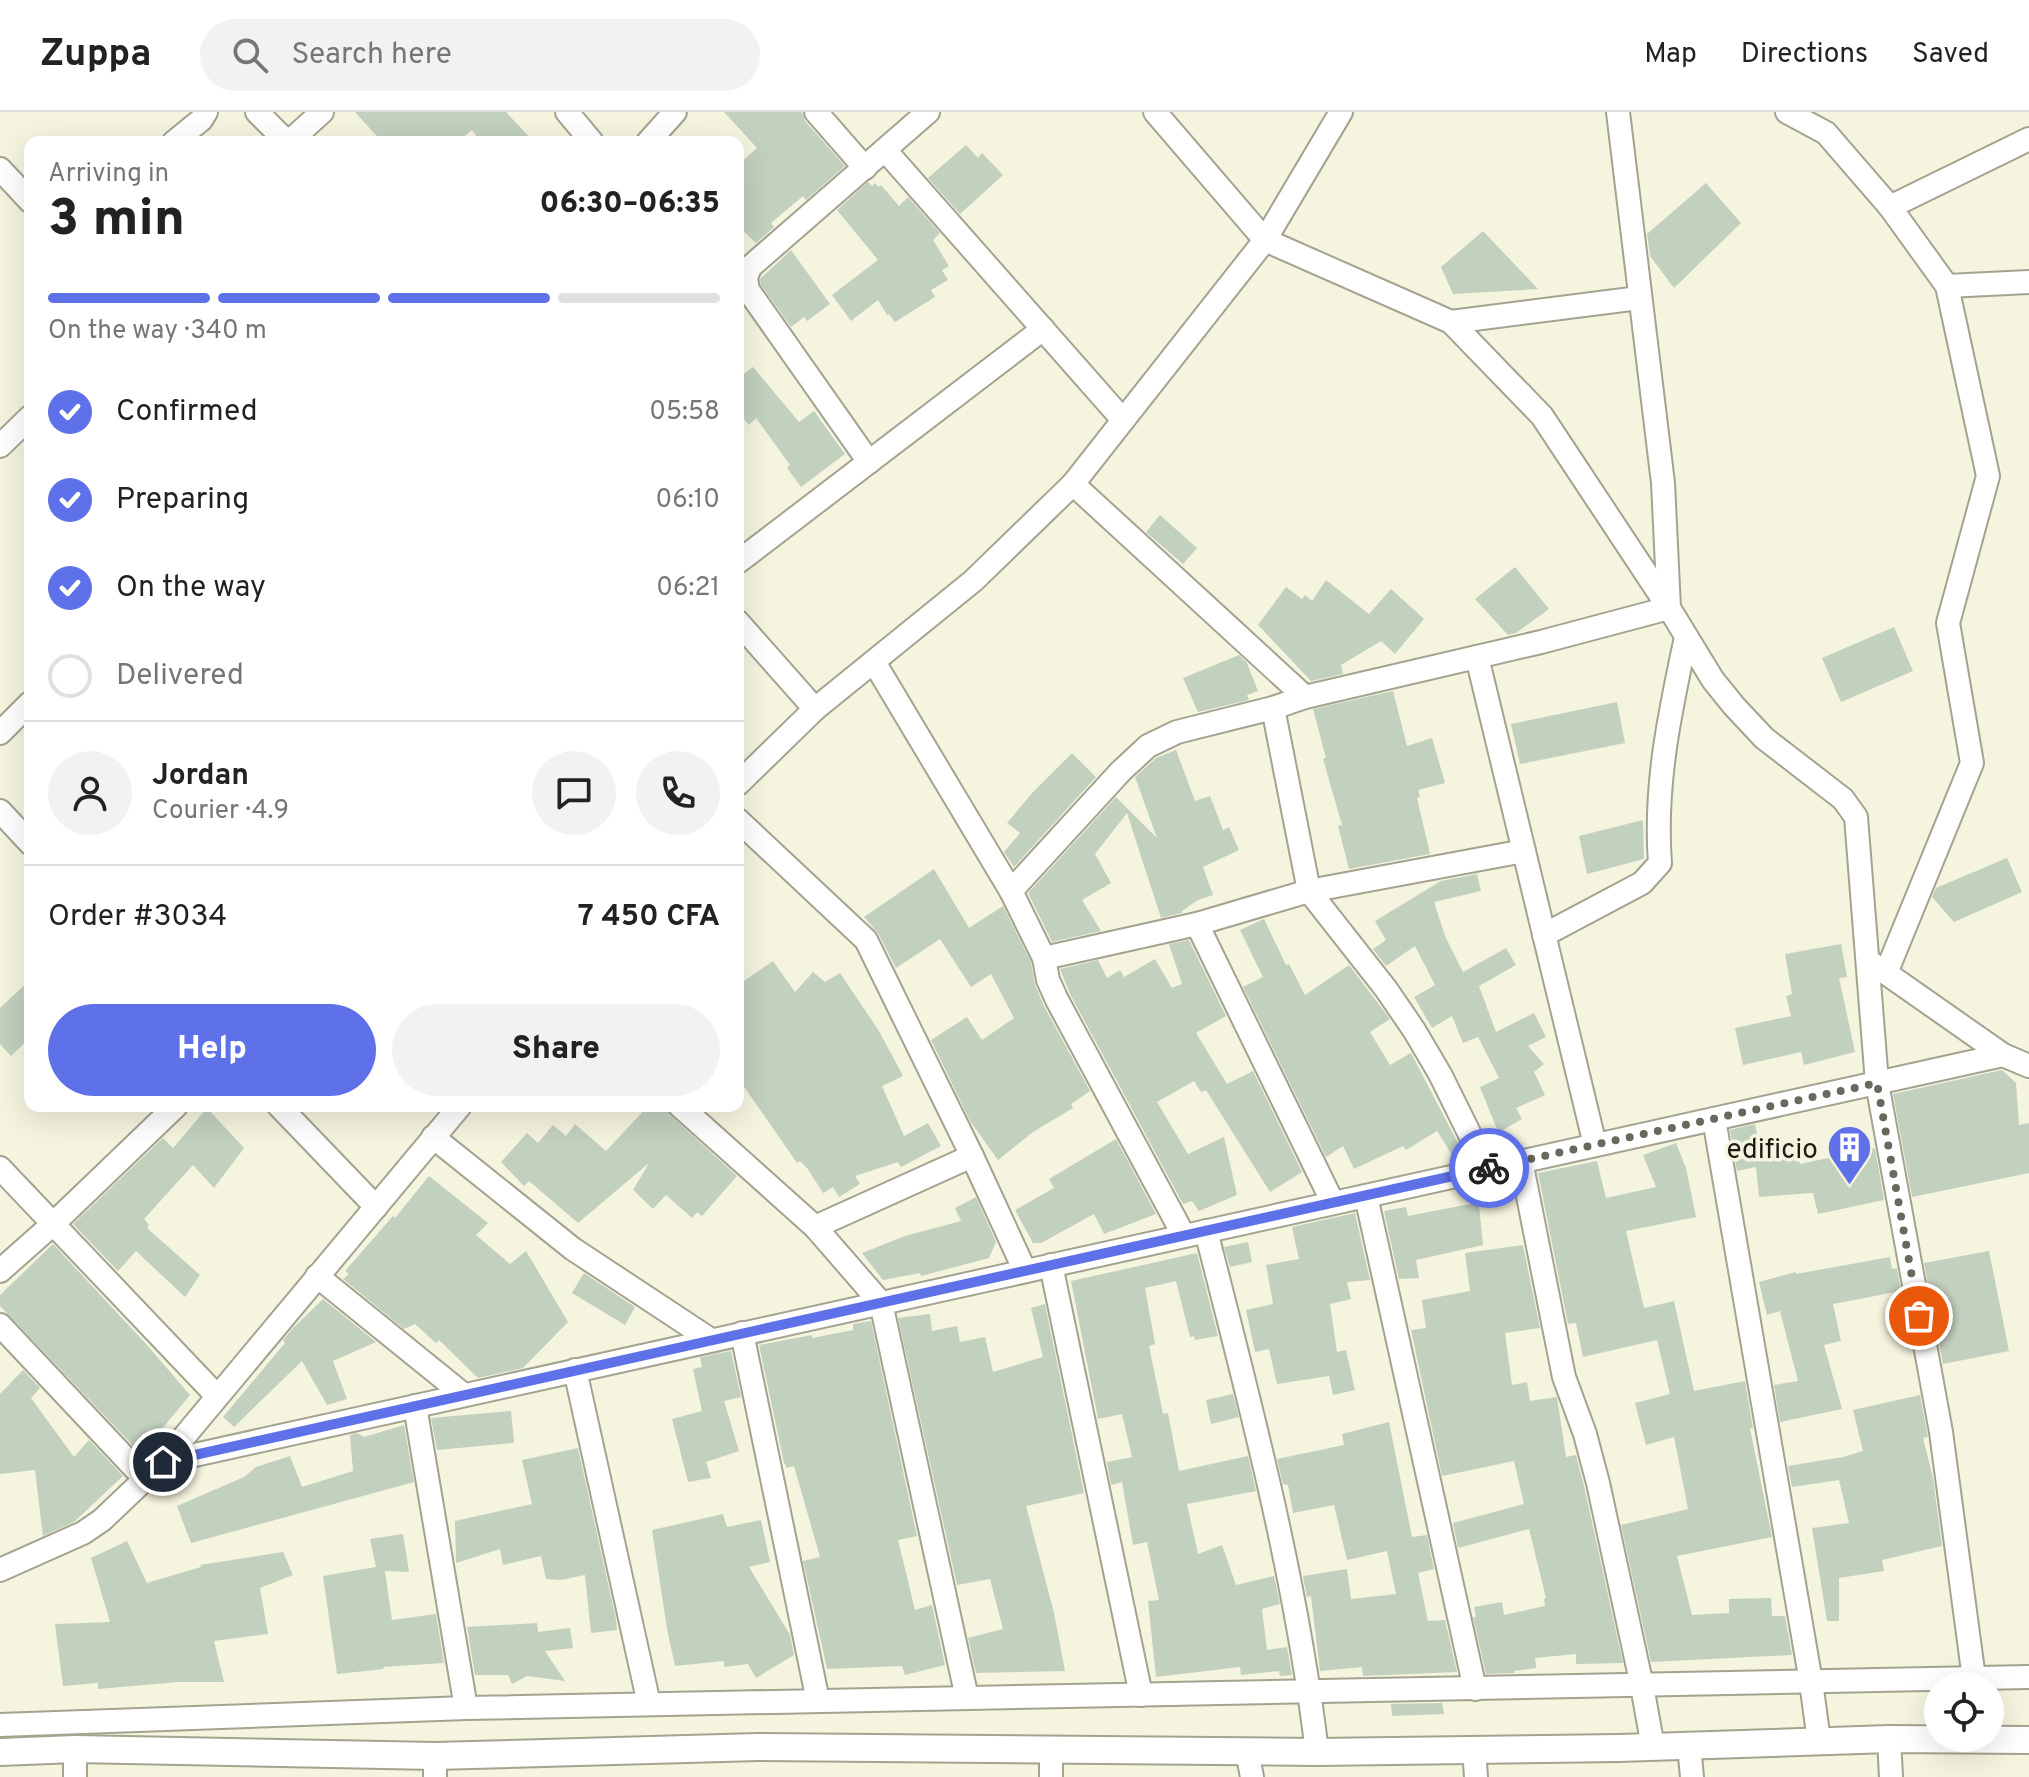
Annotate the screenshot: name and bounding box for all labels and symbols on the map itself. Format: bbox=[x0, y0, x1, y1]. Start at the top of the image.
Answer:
building icon: edificio bbox=[1825, 1124, 1873, 1187]
courier bbox=[1449, 1128, 1529, 1208]
place label: edificio bbox=[1726, 1133, 1818, 1169]
pin bbox=[1885, 1282, 1953, 1350]
pin bbox=[129, 1428, 197, 1496]

